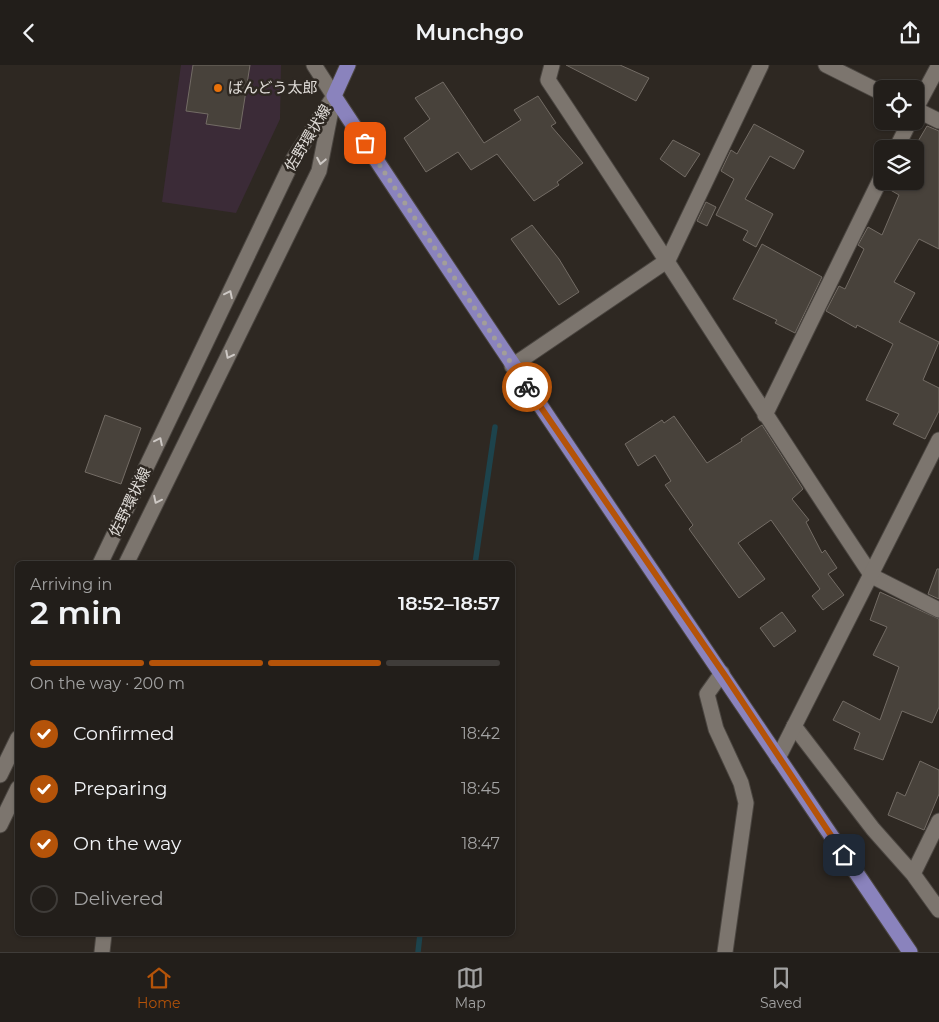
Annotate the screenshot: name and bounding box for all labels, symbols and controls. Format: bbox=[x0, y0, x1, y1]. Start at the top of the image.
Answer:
icon: back bbox=[15, 19, 43, 47]
text: Munchgo bbox=[415, 19, 524, 46]
icon: share bbox=[896, 19, 924, 47]
place label: ばんどう太郎 bbox=[228, 78, 318, 97]
map controls bbox=[874, 80, 924, 190]
button: locate bbox=[874, 80, 924, 130]
marker: ばんどう太郎 bbox=[212, 82, 224, 94]
street label: 佐野環状線 bbox=[280, 101, 335, 175]
pin bbox=[344, 122, 386, 164]
icon: bag bbox=[351, 129, 379, 157]
button: layers bbox=[874, 140, 924, 190]
one-way arrow bbox=[316, 156, 326, 165]
one-way arrow bbox=[223, 291, 233, 300]
one-way arrow bbox=[225, 349, 235, 358]
courier bbox=[502, 362, 552, 412]
icon: bike bbox=[513, 373, 541, 401]
one-way arrow bbox=[153, 437, 163, 446]
street label: 佐野環状線 bbox=[105, 464, 155, 540]
one-way arrow bbox=[153, 495, 163, 504]
text: Arriving in bbox=[30, 575, 112, 594]
text: 18:52–18:57 bbox=[398, 592, 500, 615]
text: 2 min bbox=[30, 593, 122, 632]
text: On the way · 200 m bbox=[30, 674, 185, 693]
icon: check bbox=[30, 720, 58, 748]
text: Confirmed bbox=[73, 722, 174, 745]
text: 18:42 bbox=[461, 724, 500, 743]
icon: check bbox=[30, 775, 58, 803]
text: Preparing bbox=[73, 777, 168, 800]
text: 18:45 bbox=[461, 779, 500, 798]
icon: check bbox=[30, 830, 58, 858]
text: On the way bbox=[73, 832, 181, 855]
text: 18:47 bbox=[461, 834, 500, 853]
pin bbox=[823, 834, 865, 876]
icon: home bbox=[830, 841, 858, 869]
text: Delivered bbox=[73, 887, 164, 910]
tab: Home bbox=[137, 964, 181, 1012]
tab: Map bbox=[455, 964, 486, 1012]
tab: Saved bbox=[760, 964, 802, 1012]

